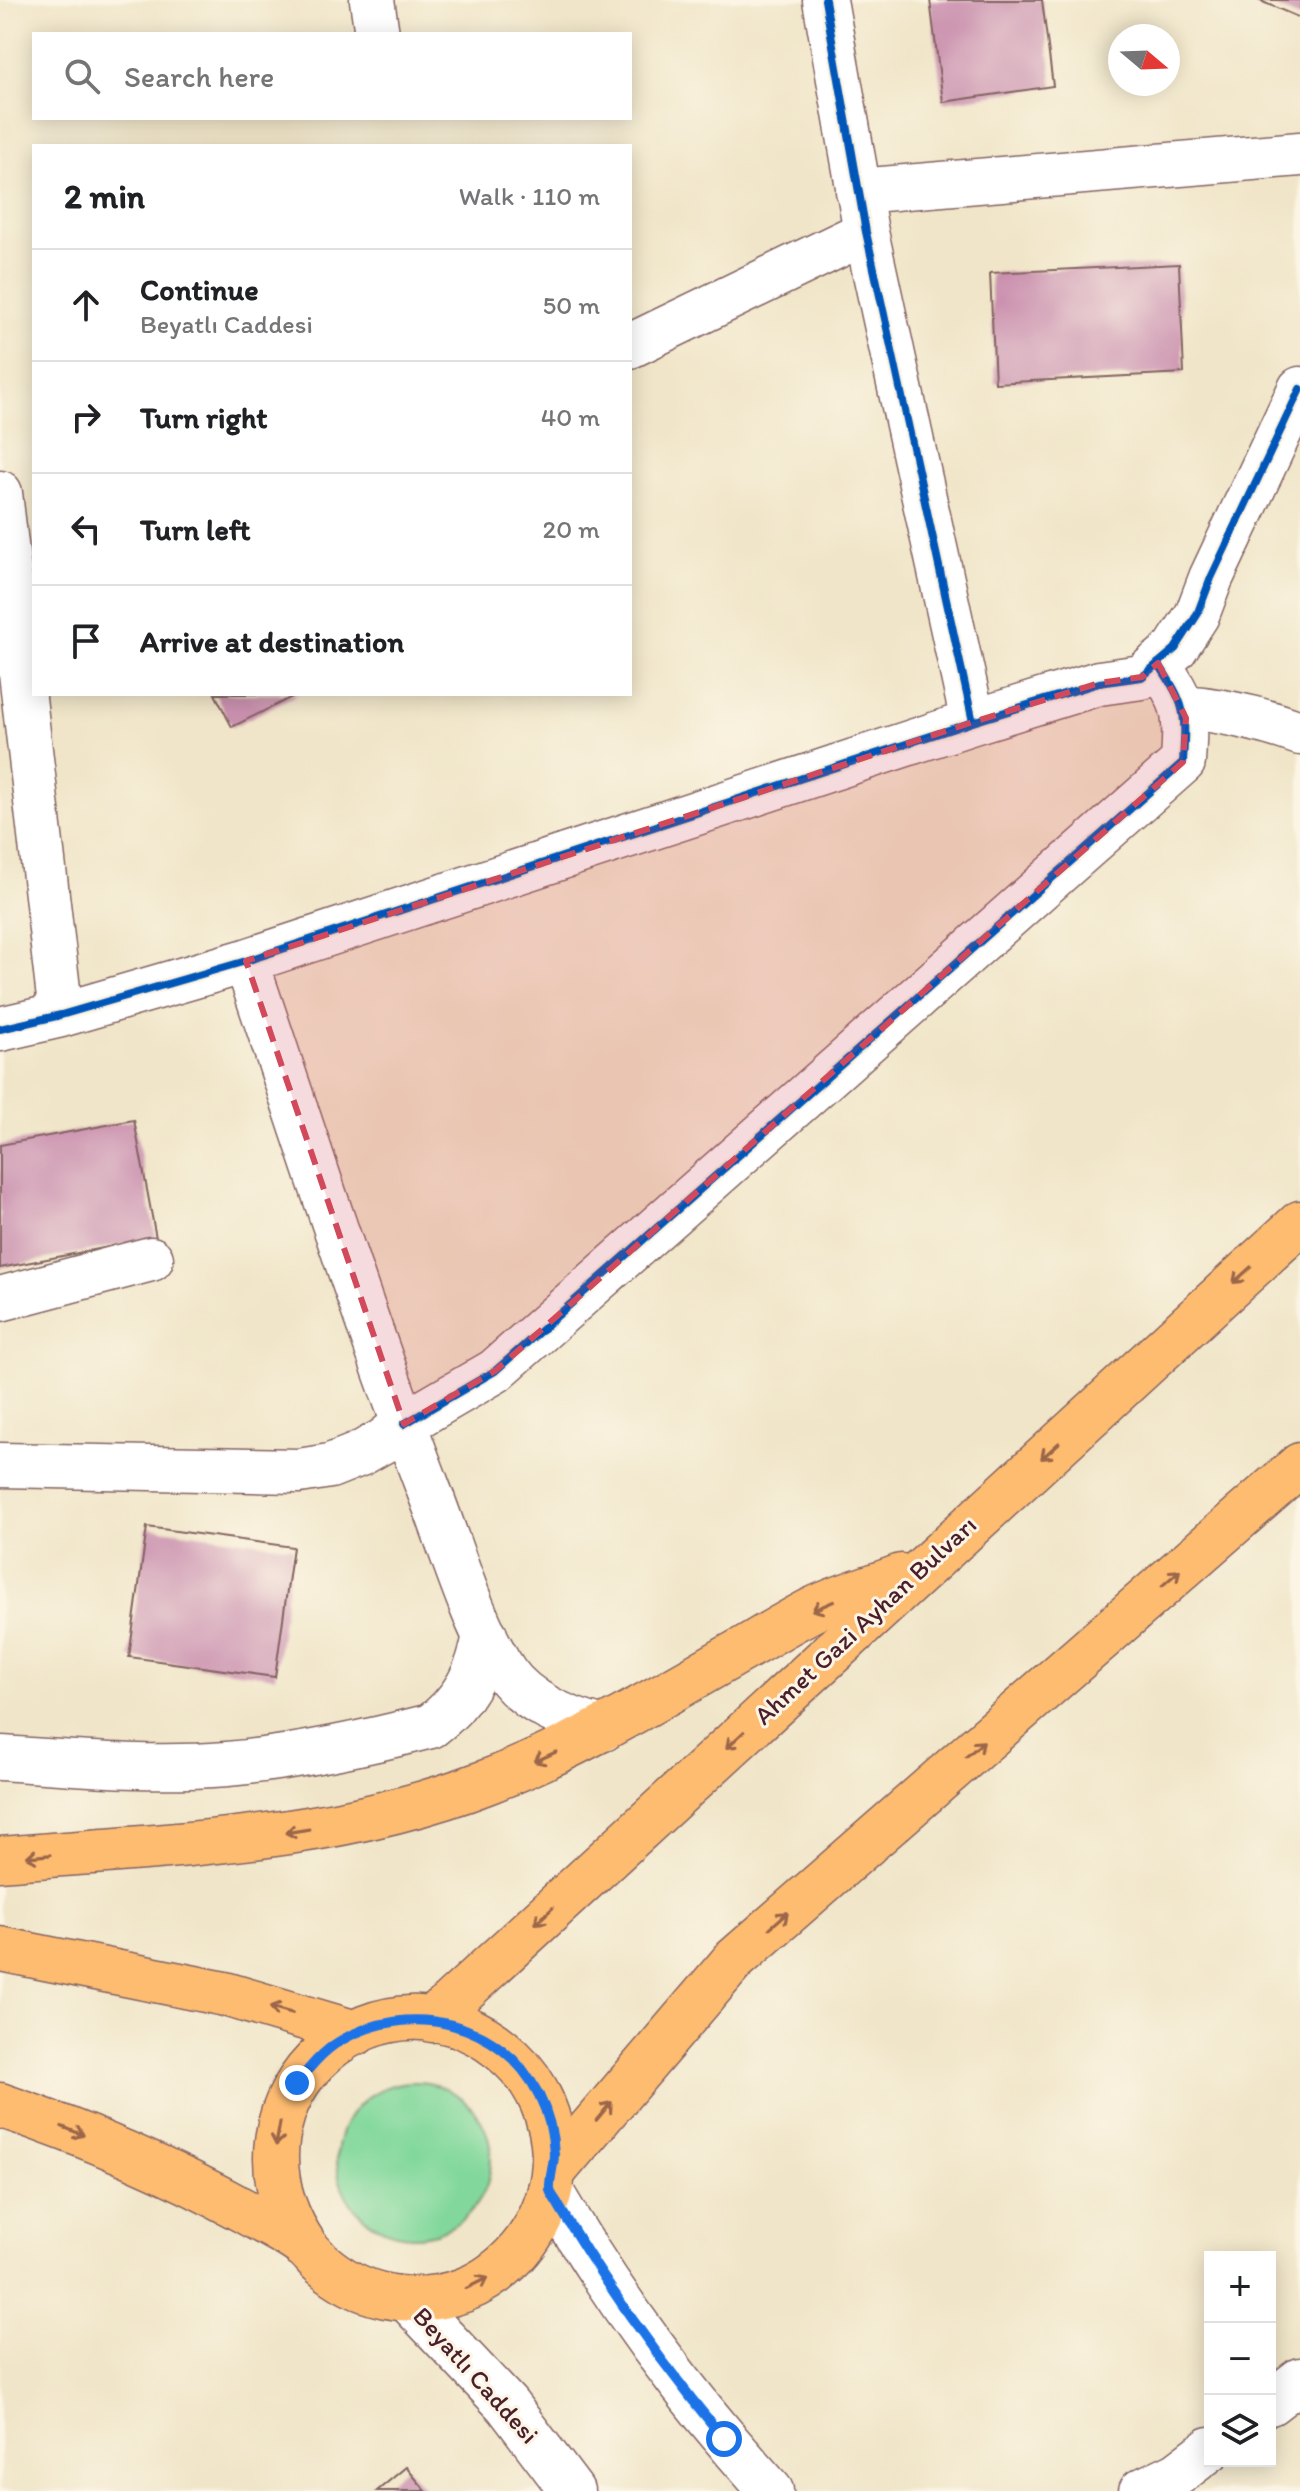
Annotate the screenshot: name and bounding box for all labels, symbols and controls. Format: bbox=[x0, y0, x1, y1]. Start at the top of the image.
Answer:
north arrow bbox=[1108, 24, 1180, 96]
search box bbox=[32, 32, 632, 120]
icon: search bbox=[60, 54, 104, 98]
text: Search here bbox=[124, 58, 274, 95]
text: 2 min bbox=[64, 176, 145, 217]
text: Walk · 110 m bbox=[459, 180, 600, 212]
text: Continue bbox=[140, 271, 259, 308]
icon: ahead bbox=[64, 283, 108, 327]
text: 50 m bbox=[543, 289, 600, 321]
text: Beyatlı Caddesi bbox=[140, 308, 313, 340]
icon: right bbox=[64, 395, 108, 439]
text: Turn right bbox=[140, 399, 268, 436]
text: 40 m bbox=[541, 401, 600, 433]
icon: left bbox=[64, 507, 108, 551]
text: Turn left bbox=[140, 511, 251, 548]
text: 20 m bbox=[543, 513, 600, 545]
icon: arrive bbox=[64, 619, 108, 663]
text: Arrive at destination bbox=[140, 623, 404, 660]
one-way arrow bbox=[1233, 1266, 1253, 1284]
one-way arrow bbox=[1041, 1441, 1061, 1459]
street label: Ahmet Gazi Ayhan Bulvarı bbox=[747, 1509, 983, 1731]
one-way arrow bbox=[1160, 1569, 1181, 1587]
one-way arrow bbox=[811, 1599, 836, 1614]
one-way arrow bbox=[725, 1730, 745, 1749]
one-way arrow bbox=[965, 1740, 985, 1758]
one-way arrow bbox=[534, 1750, 558, 1765]
one-way arrow bbox=[285, 1824, 310, 1839]
one-way arrow bbox=[26, 1849, 52, 1864]
one-way arrow bbox=[534, 1907, 554, 1926]
one-way arrow bbox=[769, 1911, 789, 1929]
one-way arrow bbox=[268, 2002, 294, 2017]
route end bbox=[279, 2065, 315, 2101]
one-way arrow bbox=[595, 2102, 613, 2122]
one-way arrow bbox=[269, 2121, 284, 2147]
one-way arrow bbox=[60, 2125, 85, 2140]
map controls bbox=[1204, 2251, 1276, 2467]
button: + bbox=[1204, 2251, 1276, 2323]
one-way arrow bbox=[465, 2275, 489, 2290]
street label: Beyatlı Caddesi bbox=[406, 2300, 546, 2450]
button: − bbox=[1204, 2323, 1276, 2395]
button: layers bbox=[1204, 2395, 1276, 2467]
route start bbox=[706, 2421, 742, 2457]

